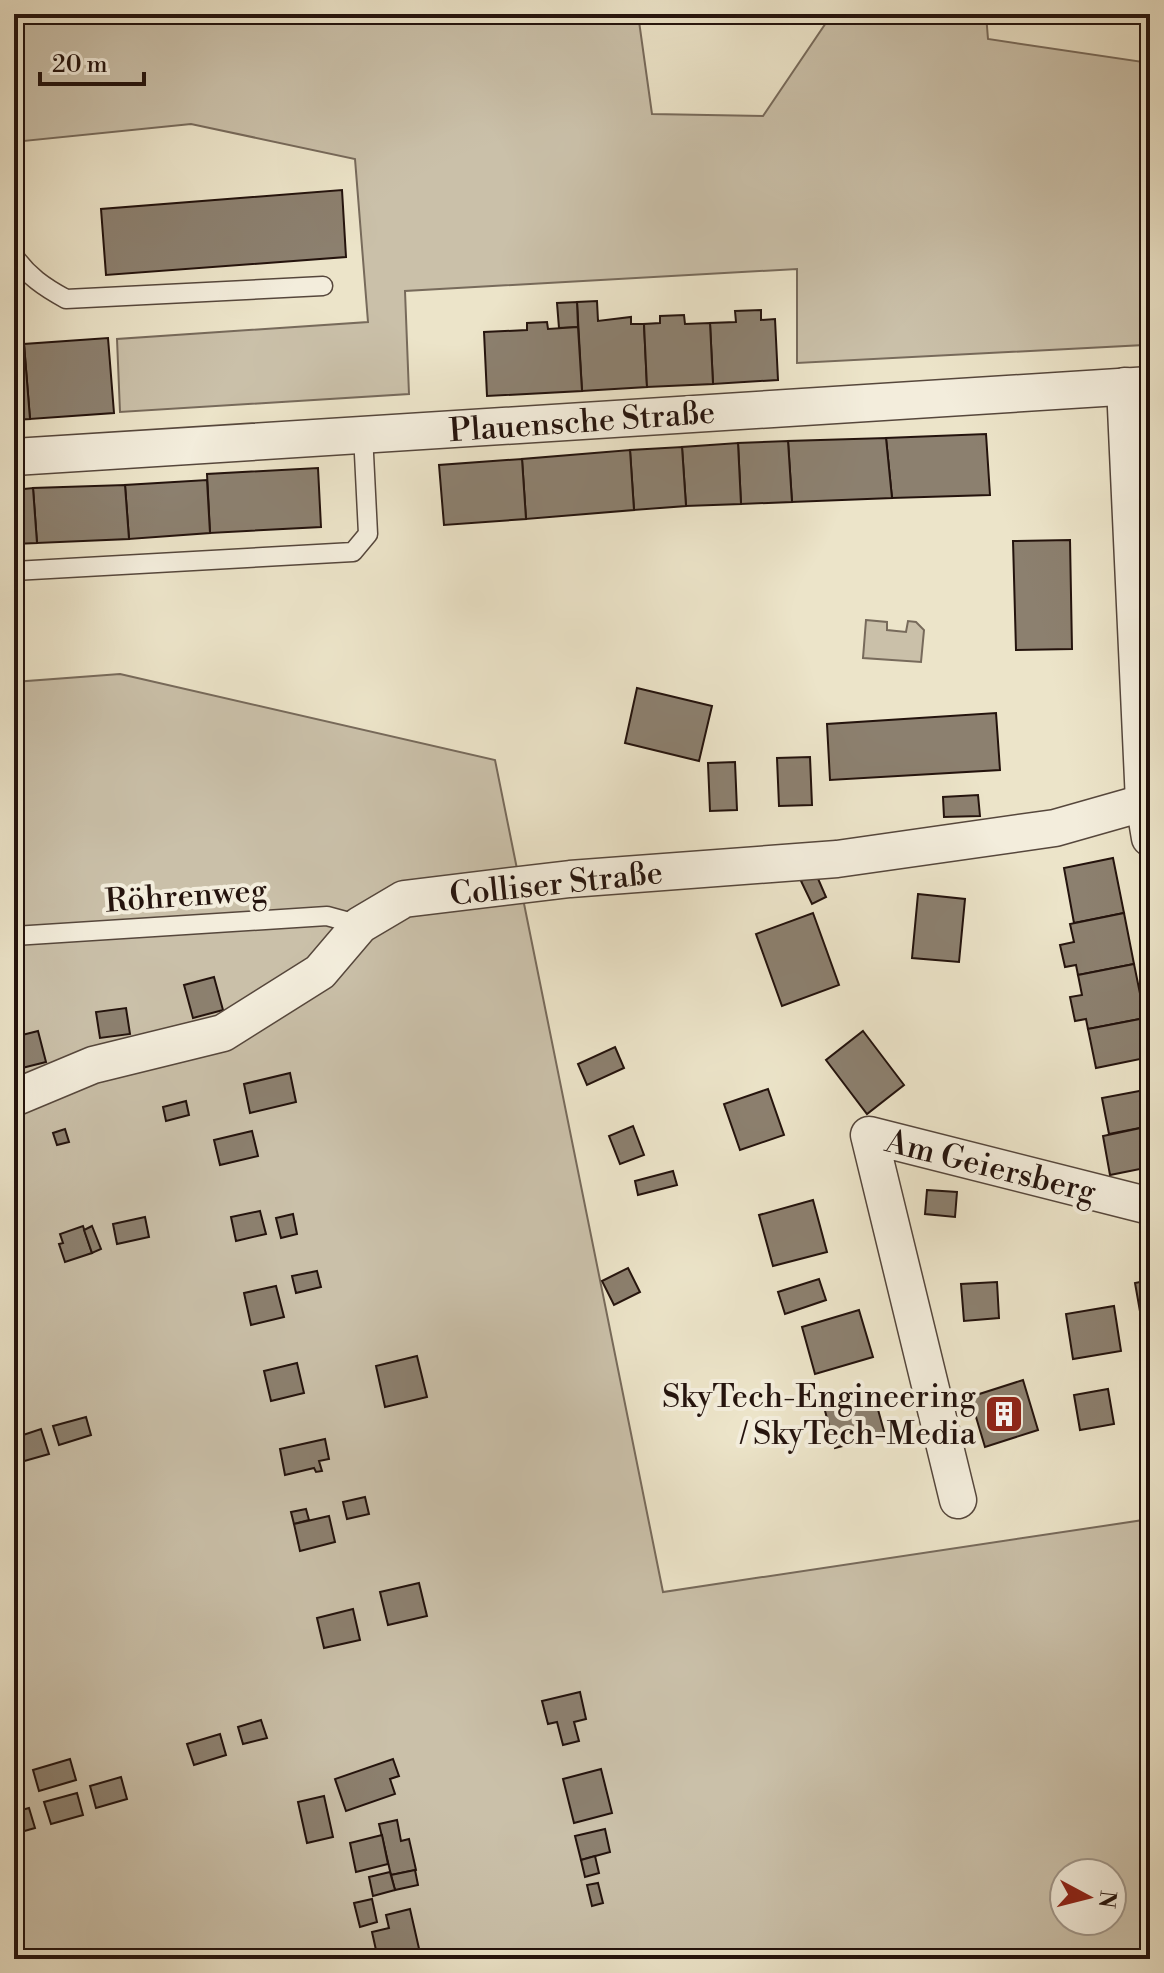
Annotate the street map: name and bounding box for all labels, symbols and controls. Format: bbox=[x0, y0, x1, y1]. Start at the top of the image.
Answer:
scale bar bbox=[40, 36, 144, 86]
text: 20 m bbox=[52, 50, 108, 80]
street label: Plauensche Straße bbox=[448, 393, 716, 451]
street label: Colliser Straße bbox=[448, 853, 664, 915]
street label: Röhrenweg bbox=[104, 870, 269, 922]
street label: Am Geiersberg bbox=[880, 1121, 1101, 1213]
place label: SkyTech-Engineering / SkyTech-Media bbox=[662, 1377, 977, 1454]
building icon: SkyTech-Engineering / SkyTech-Media bbox=[983, 1393, 1025, 1435]
north arrow bbox=[1048, 1857, 1128, 1937]
text: N bbox=[1092, 1889, 1121, 1910]

